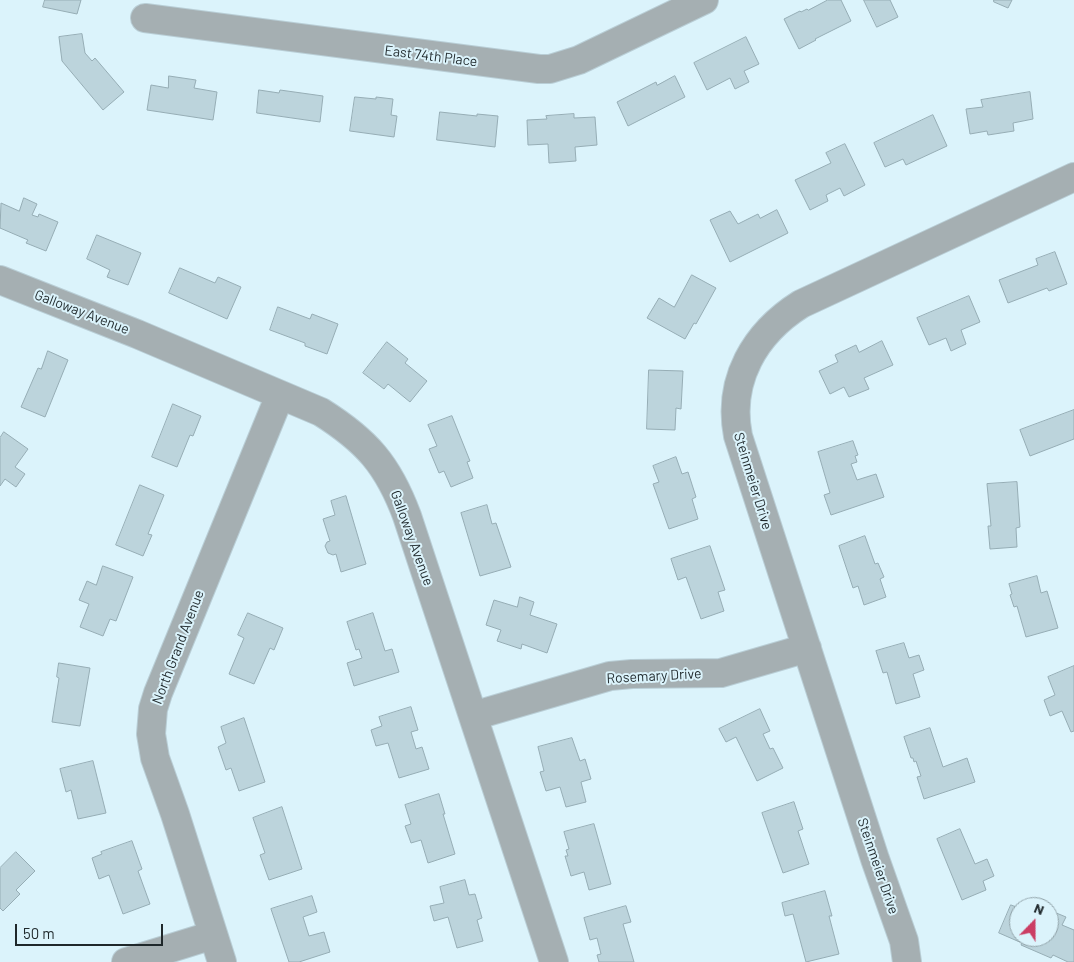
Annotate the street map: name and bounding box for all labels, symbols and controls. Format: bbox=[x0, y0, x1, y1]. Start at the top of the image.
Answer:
street label: East 74th Place bbox=[384, 42, 478, 70]
street label: Galloway Avenue bbox=[32, 286, 132, 338]
street label: Steinmeier Drive bbox=[730, 430, 776, 532]
street label: Galloway Avenue bbox=[387, 488, 437, 588]
street label: North Grand Avenue bbox=[148, 588, 208, 706]
street label: Rosemary Drive bbox=[606, 665, 702, 687]
street label: Steinmeier Drive bbox=[854, 816, 902, 916]
north arrow bbox=[1009, 897, 1059, 947]
text: N bbox=[1032, 899, 1047, 918]
scale bar bbox=[18, 914, 165, 946]
text: 50 m bbox=[23, 924, 55, 942]

